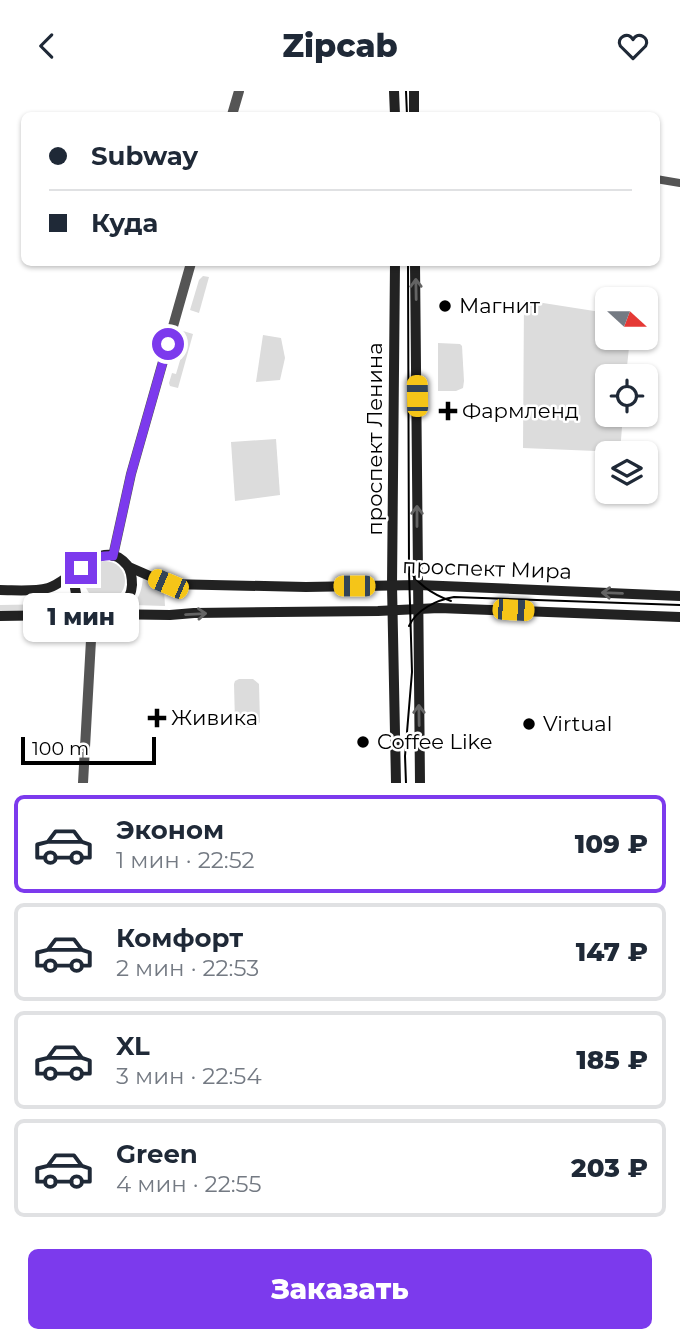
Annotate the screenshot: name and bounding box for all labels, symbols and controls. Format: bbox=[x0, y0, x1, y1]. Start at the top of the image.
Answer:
text: Zipcab bbox=[282, 26, 398, 65]
icon: back bbox=[28, 27, 66, 65]
icon: heart bbox=[614, 27, 652, 65]
text: Subway bbox=[91, 140, 198, 172]
text: Куда bbox=[91, 207, 158, 239]
one-way arrow bbox=[409, 278, 422, 301]
north arrow bbox=[595, 287, 658, 350]
map controls bbox=[595, 287, 658, 504]
place label: Магнит bbox=[459, 293, 540, 318]
marker: Магнит bbox=[437, 298, 453, 314]
route start bbox=[152, 328, 184, 360]
street label: проспект Ленина bbox=[362, 343, 387, 535]
button: locate bbox=[595, 364, 658, 427]
car bbox=[407, 375, 428, 417]
place label: Фармленд bbox=[462, 398, 579, 423]
marker: Фармленд bbox=[440, 403, 456, 419]
button: layers bbox=[595, 441, 658, 504]
one-way arrow bbox=[410, 505, 424, 528]
route end bbox=[65, 552, 97, 584]
street label: проспект Мира bbox=[402, 553, 572, 584]
car bbox=[145, 566, 192, 602]
car bbox=[334, 576, 376, 597]
one-way arrow bbox=[601, 587, 624, 600]
callout: 1 мин bbox=[23, 593, 139, 641]
car bbox=[492, 598, 535, 622]
text: 1 мин bbox=[47, 603, 115, 631]
one-way arrow bbox=[185, 607, 208, 620]
one-way arrow bbox=[412, 704, 426, 727]
place label: Живика bbox=[171, 705, 258, 730]
marker: Живика bbox=[149, 710, 165, 726]
place label: Virtual bbox=[543, 711, 612, 736]
marker: Virtual bbox=[521, 716, 537, 732]
place label: Coffee Like bbox=[377, 729, 492, 754]
scale bar bbox=[21, 734, 156, 766]
marker: Coffee Like bbox=[355, 734, 371, 750]
text: 100 m bbox=[32, 737, 89, 760]
icon: car bbox=[32, 813, 95, 876]
text: Эконом bbox=[116, 814, 224, 846]
text: 109 ₽ bbox=[575, 828, 648, 860]
text: 1 мин · 22:52 bbox=[116, 846, 255, 874]
icon: car bbox=[32, 921, 95, 984]
text: Комфорт bbox=[116, 922, 243, 954]
text: 147 ₽ bbox=[576, 936, 648, 968]
text: 2 мин · 22:53 bbox=[116, 954, 259, 982]
icon: car bbox=[32, 1029, 95, 1092]
text: XL bbox=[116, 1030, 150, 1062]
text: 185 ₽ bbox=[576, 1044, 648, 1076]
text: 3 мин · 22:54 bbox=[116, 1062, 262, 1090]
icon: car bbox=[32, 1137, 95, 1200]
text: Green bbox=[116, 1138, 198, 1170]
text: 203 ₽ bbox=[571, 1152, 648, 1184]
text: 4 мин · 22:55 bbox=[116, 1170, 262, 1198]
button: Заказать bbox=[28, 1249, 652, 1329]

